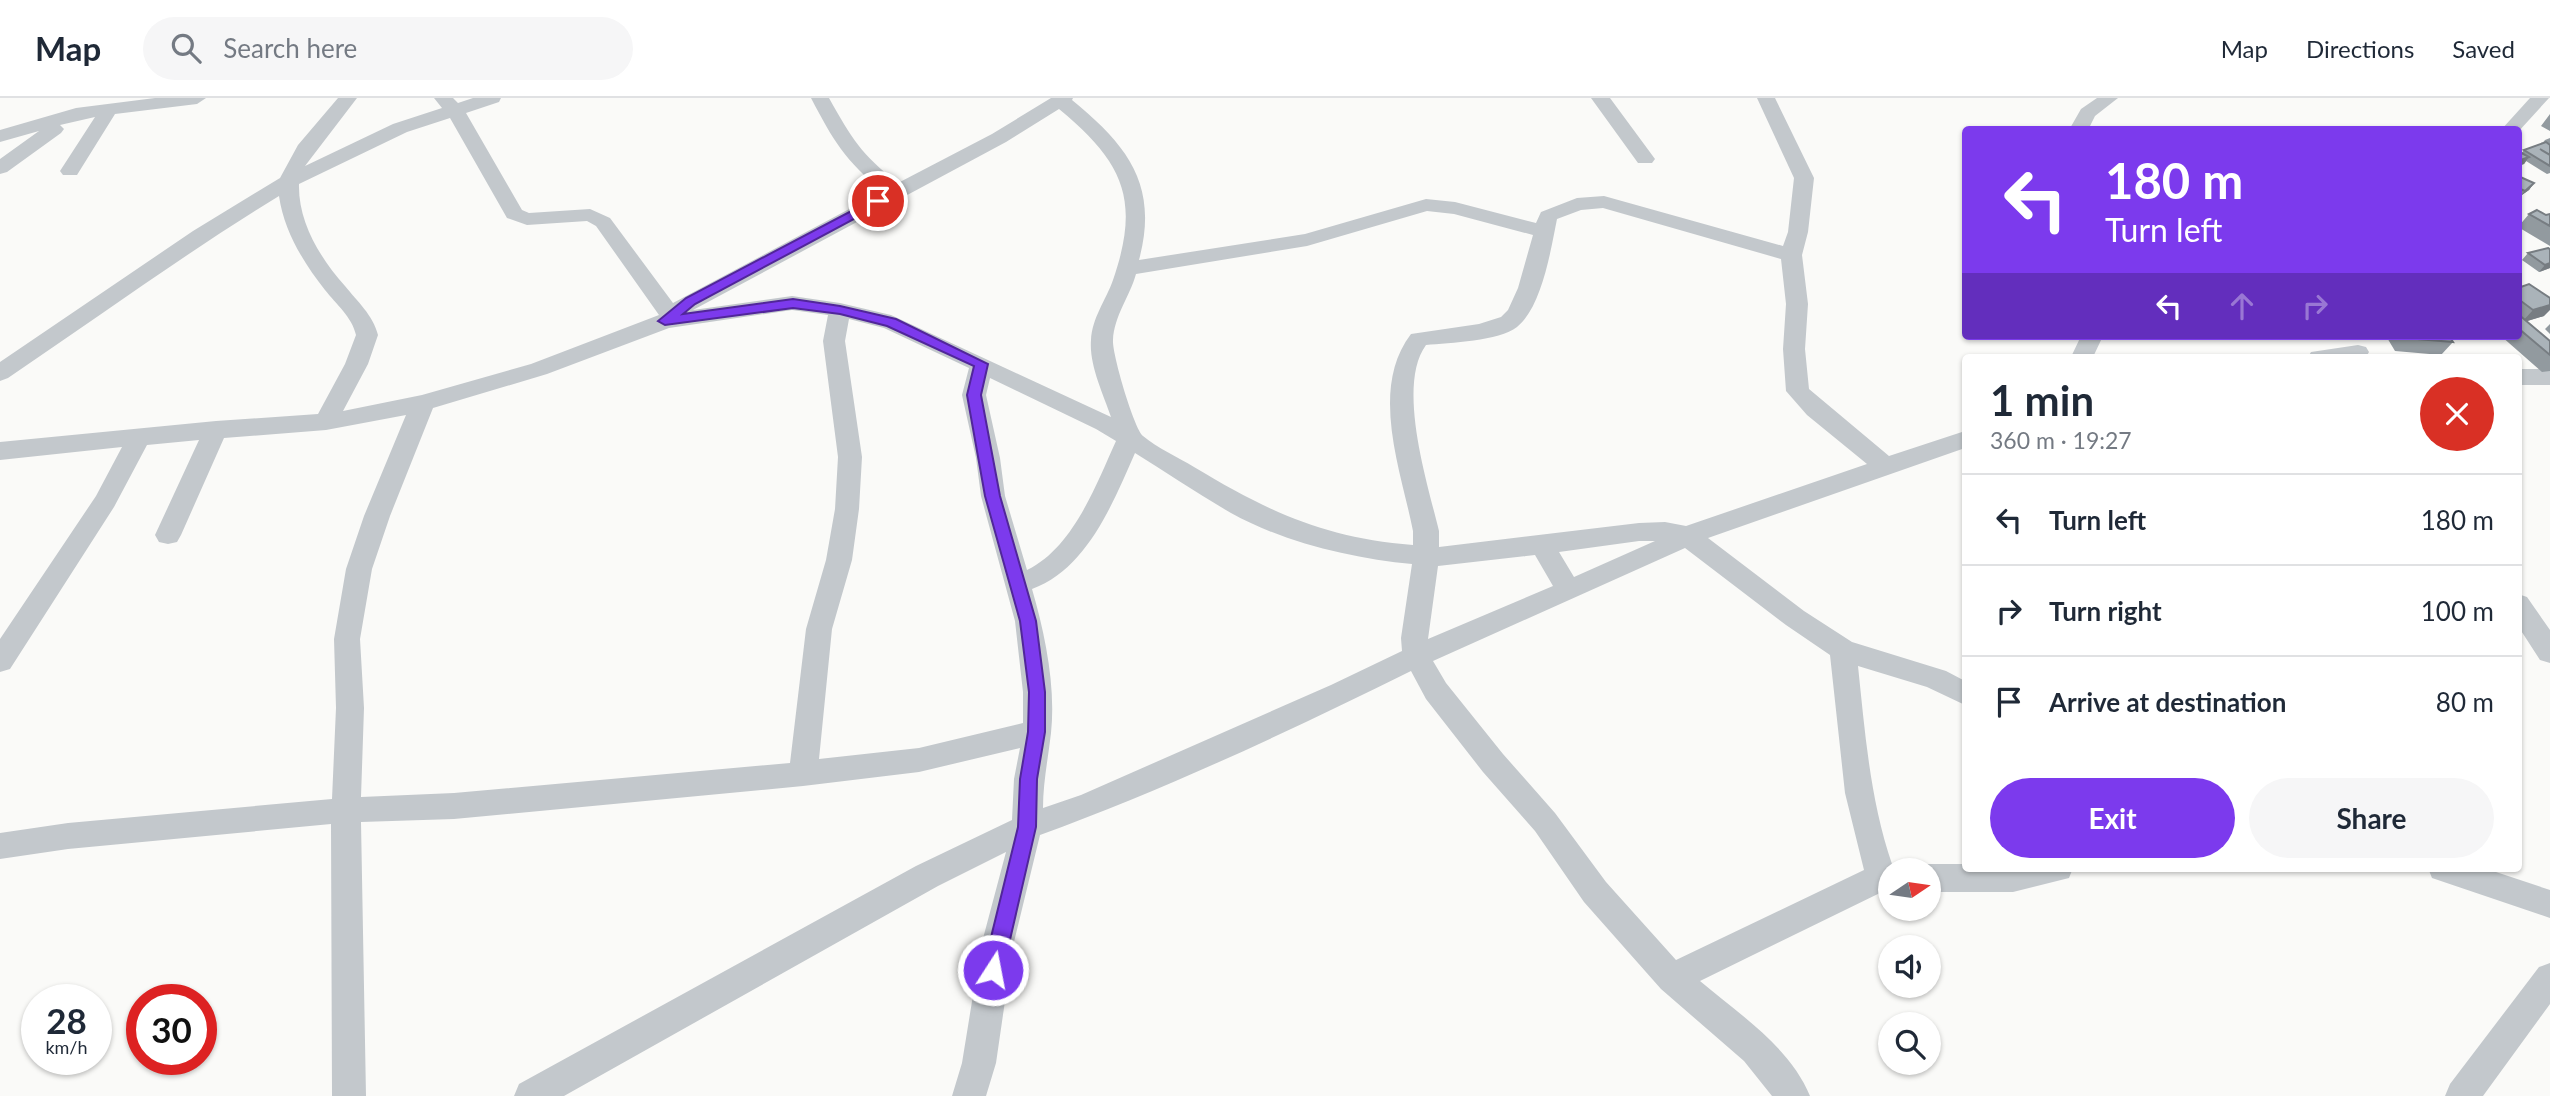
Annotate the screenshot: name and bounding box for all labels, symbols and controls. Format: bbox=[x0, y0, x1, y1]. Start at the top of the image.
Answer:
search box bbox=[143, 17, 633, 80]
text: Map bbox=[35, 28, 101, 68]
icon: search bbox=[167, 29, 205, 67]
text: Search here bbox=[223, 32, 357, 64]
text: Map bbox=[2221, 34, 2268, 63]
text: Directions bbox=[2306, 34, 2414, 63]
text: Saved bbox=[2452, 34, 2515, 63]
text: 180 m bbox=[2105, 151, 2243, 209]
icon: left bbox=[1990, 154, 2081, 245]
pin bbox=[848, 171, 908, 231]
icon: arrive bbox=[859, 182, 897, 220]
text: Turn left bbox=[2105, 210, 2222, 249]
icon: left bbox=[2150, 287, 2188, 325]
icon: ahead bbox=[2223, 287, 2261, 325]
icon: right bbox=[2296, 287, 2334, 325]
text: 1 min bbox=[1990, 375, 2094, 425]
button: close bbox=[2420, 377, 2494, 451]
text: 360 m · 19:27 bbox=[1990, 426, 2132, 454]
icon: left bbox=[1990, 501, 2028, 539]
text: Turn left bbox=[2049, 504, 2146, 536]
text: 180 m bbox=[2421, 504, 2494, 536]
icon: right bbox=[1990, 592, 2028, 630]
text: Turn right bbox=[2049, 595, 2162, 627]
text: 100 m bbox=[2421, 595, 2494, 627]
icon: arrive bbox=[1990, 683, 2028, 721]
text: Arrive at destination bbox=[2049, 686, 2286, 718]
text: 80 m bbox=[2436, 686, 2494, 718]
button: Exit bbox=[1990, 778, 2235, 858]
button: Share bbox=[2249, 778, 2494, 858]
north arrow bbox=[1878, 858, 1941, 920]
map controls bbox=[1878, 858, 1941, 1075]
position arrow bbox=[956, 933, 1030, 1007]
button: sound bbox=[1878, 935, 1941, 998]
speed limit sign: 30 bbox=[126, 984, 217, 1075]
text: 28 bbox=[46, 999, 87, 1041]
button: search bbox=[1878, 1012, 1941, 1075]
text: km/h bbox=[45, 1036, 88, 1058]

